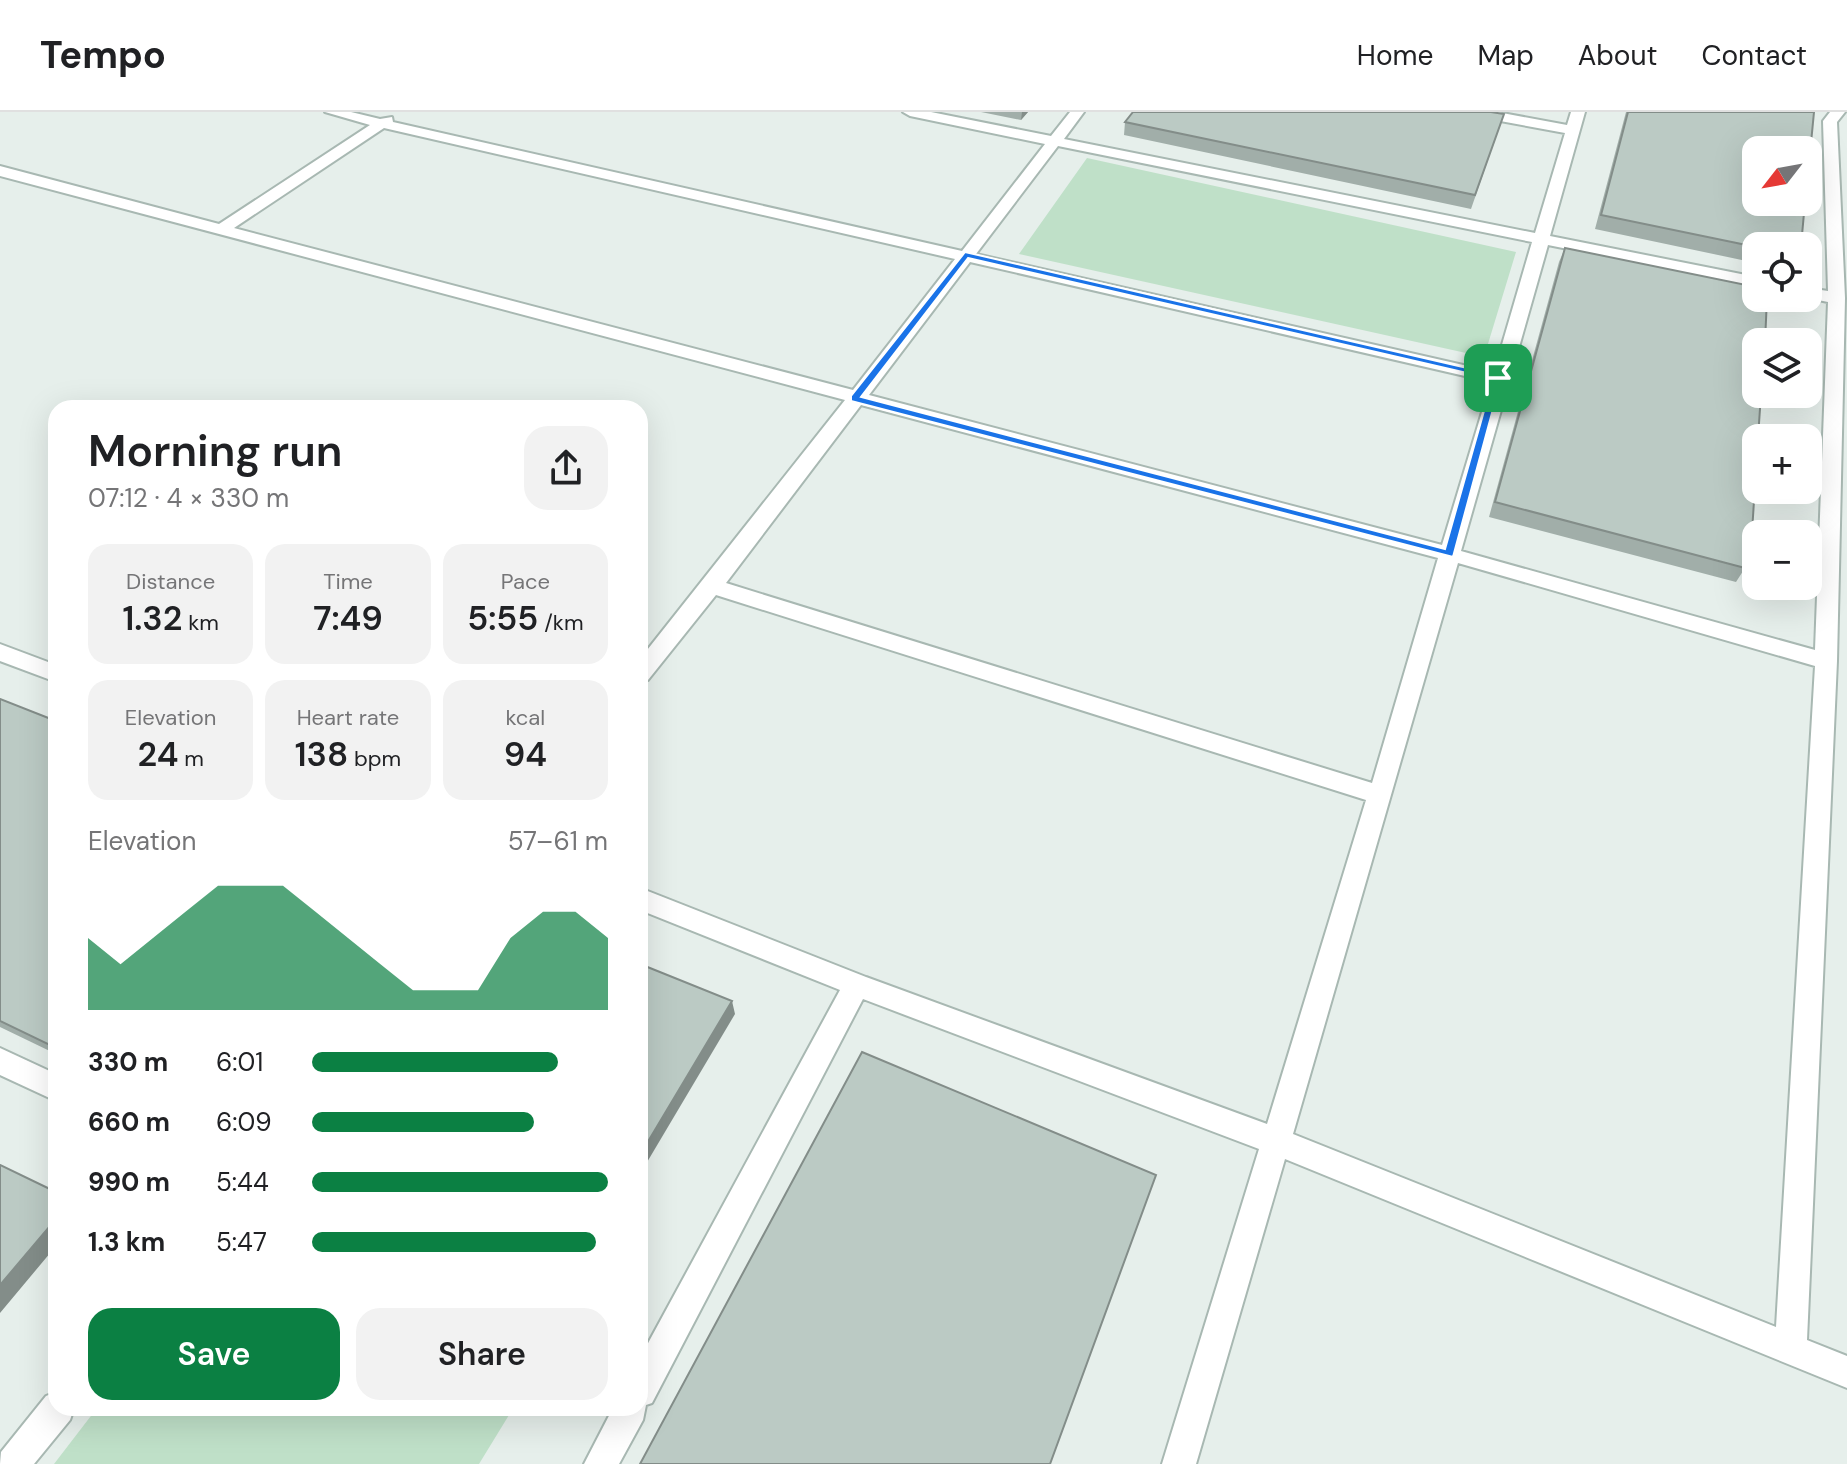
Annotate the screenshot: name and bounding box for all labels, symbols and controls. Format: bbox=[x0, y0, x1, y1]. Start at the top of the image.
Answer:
text: Tempo bbox=[40, 30, 166, 80]
text: Home bbox=[1357, 37, 1433, 74]
text: Map bbox=[1477, 37, 1534, 74]
text: About bbox=[1578, 37, 1657, 74]
text: Contact bbox=[1701, 37, 1807, 74]
north arrow bbox=[1742, 136, 1822, 216]
map controls bbox=[1742, 136, 1822, 600]
button: locate bbox=[1742, 232, 1822, 312]
button: layers bbox=[1742, 328, 1822, 408]
pin bbox=[1464, 344, 1532, 412]
icon: arrive bbox=[1476, 356, 1520, 400]
text: Morning run bbox=[88, 422, 342, 480]
button: + bbox=[1742, 424, 1822, 504]
button: share bbox=[524, 426, 608, 510]
text: 07:12 · 4 × 330 m bbox=[88, 481, 289, 515]
button: − bbox=[1742, 520, 1822, 600]
text: Distance bbox=[126, 567, 215, 596]
text: Time bbox=[323, 567, 373, 596]
text: Pace bbox=[501, 567, 550, 596]
text: 1.32 bbox=[122, 596, 182, 641]
text: 7:49 bbox=[313, 596, 383, 641]
text: 5:55 bbox=[467, 596, 538, 641]
text: km bbox=[182, 608, 219, 637]
text: /km bbox=[538, 608, 583, 637]
text: Elevation bbox=[125, 703, 217, 732]
text: Heart rate bbox=[297, 703, 399, 732]
text: kcal bbox=[505, 703, 545, 732]
text: 24 bbox=[137, 732, 178, 777]
text: 138 bbox=[295, 732, 348, 777]
text: 94 bbox=[504, 732, 547, 777]
text: m bbox=[178, 744, 204, 773]
text: bpm bbox=[348, 744, 401, 773]
text: Elevation bbox=[88, 824, 196, 858]
text: 57–61 m bbox=[508, 824, 608, 858]
text: 330 m bbox=[88, 1045, 168, 1079]
text: 6:01 bbox=[216, 1045, 263, 1079]
text: 660 m bbox=[88, 1105, 170, 1139]
text: 6:09 bbox=[216, 1105, 272, 1139]
text: 990 m bbox=[88, 1165, 170, 1199]
text: 5:44 bbox=[216, 1165, 269, 1199]
text: 1.3 km bbox=[88, 1225, 165, 1259]
text: 5:47 bbox=[216, 1225, 267, 1259]
button: Save bbox=[88, 1308, 340, 1400]
button: Share bbox=[356, 1308, 608, 1400]

